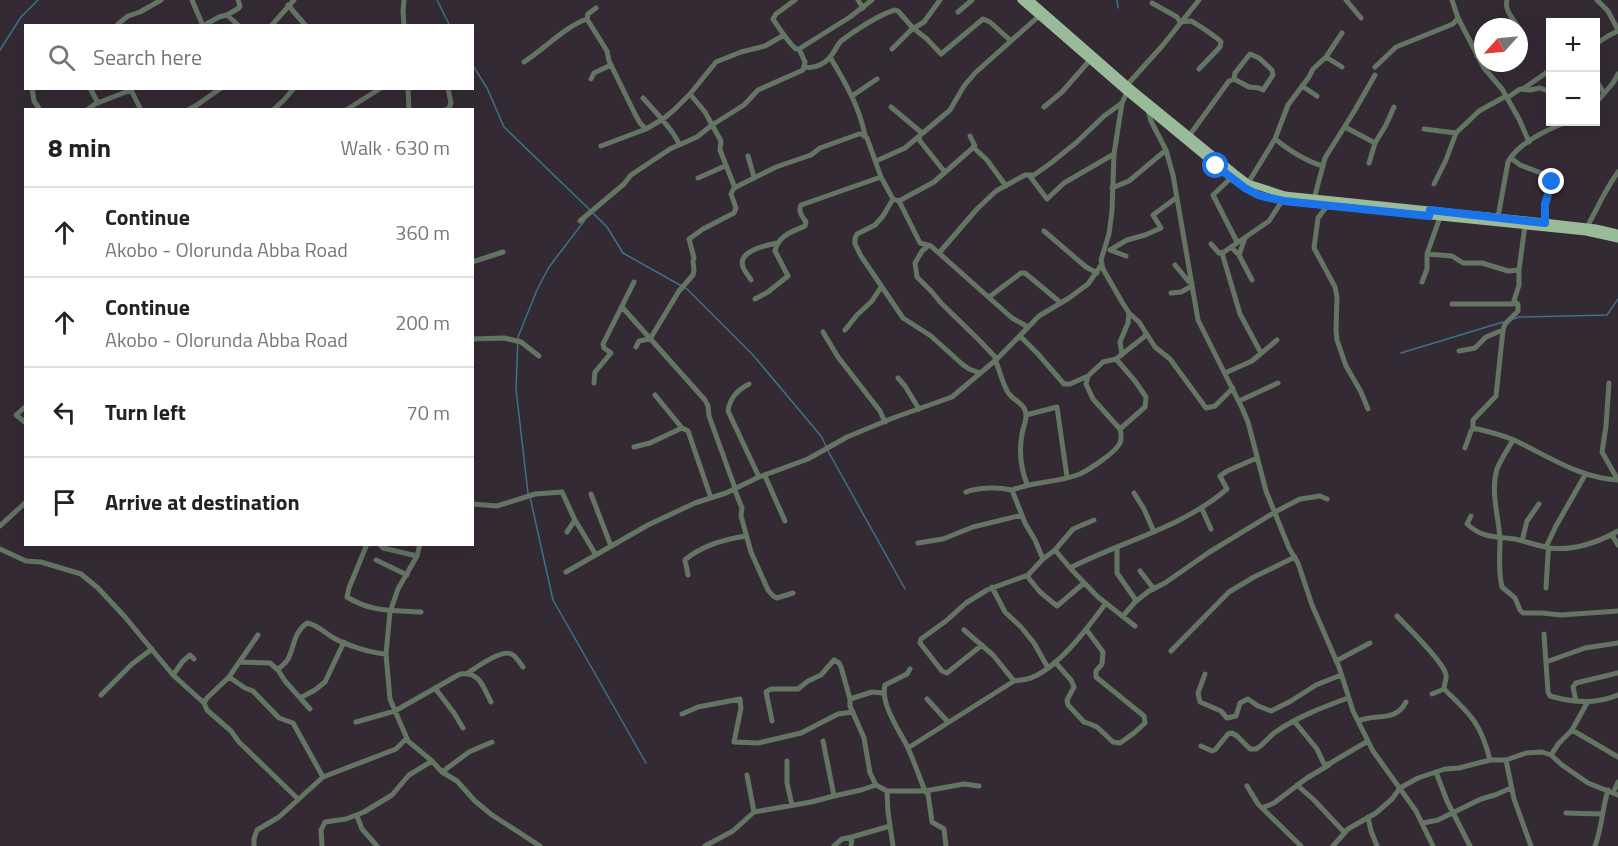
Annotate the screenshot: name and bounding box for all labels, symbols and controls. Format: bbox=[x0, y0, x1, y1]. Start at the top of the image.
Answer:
north arrow bbox=[1474, 18, 1528, 72]
map controls bbox=[1546, 18, 1600, 126]
button: + bbox=[1546, 18, 1600, 72]
search box bbox=[24, 24, 474, 90]
text: Search here bbox=[93, 40, 202, 74]
icon: search bbox=[45, 41, 78, 74]
button: − bbox=[1546, 72, 1600, 126]
text: 8 min bbox=[48, 128, 111, 167]
text: Walk · 630 m bbox=[341, 132, 450, 163]
route start bbox=[1202, 152, 1228, 178]
route end bbox=[1538, 168, 1564, 194]
text: Continue bbox=[105, 200, 190, 234]
icon: ahead bbox=[48, 216, 81, 249]
text: 360 m bbox=[395, 217, 450, 248]
text: Akobo - Olorunda Abba Road bbox=[105, 234, 348, 265]
text: Continue bbox=[105, 290, 190, 324]
icon: ahead bbox=[48, 306, 81, 339]
text: 200 m bbox=[395, 307, 450, 338]
text: Akobo - Olorunda Abba Road bbox=[105, 324, 348, 355]
text: Turn left bbox=[105, 395, 186, 429]
icon: left bbox=[48, 396, 81, 429]
text: 70 m bbox=[406, 397, 450, 428]
text: Arrive at destination bbox=[105, 485, 300, 519]
icon: arrive bbox=[48, 486, 81, 519]

